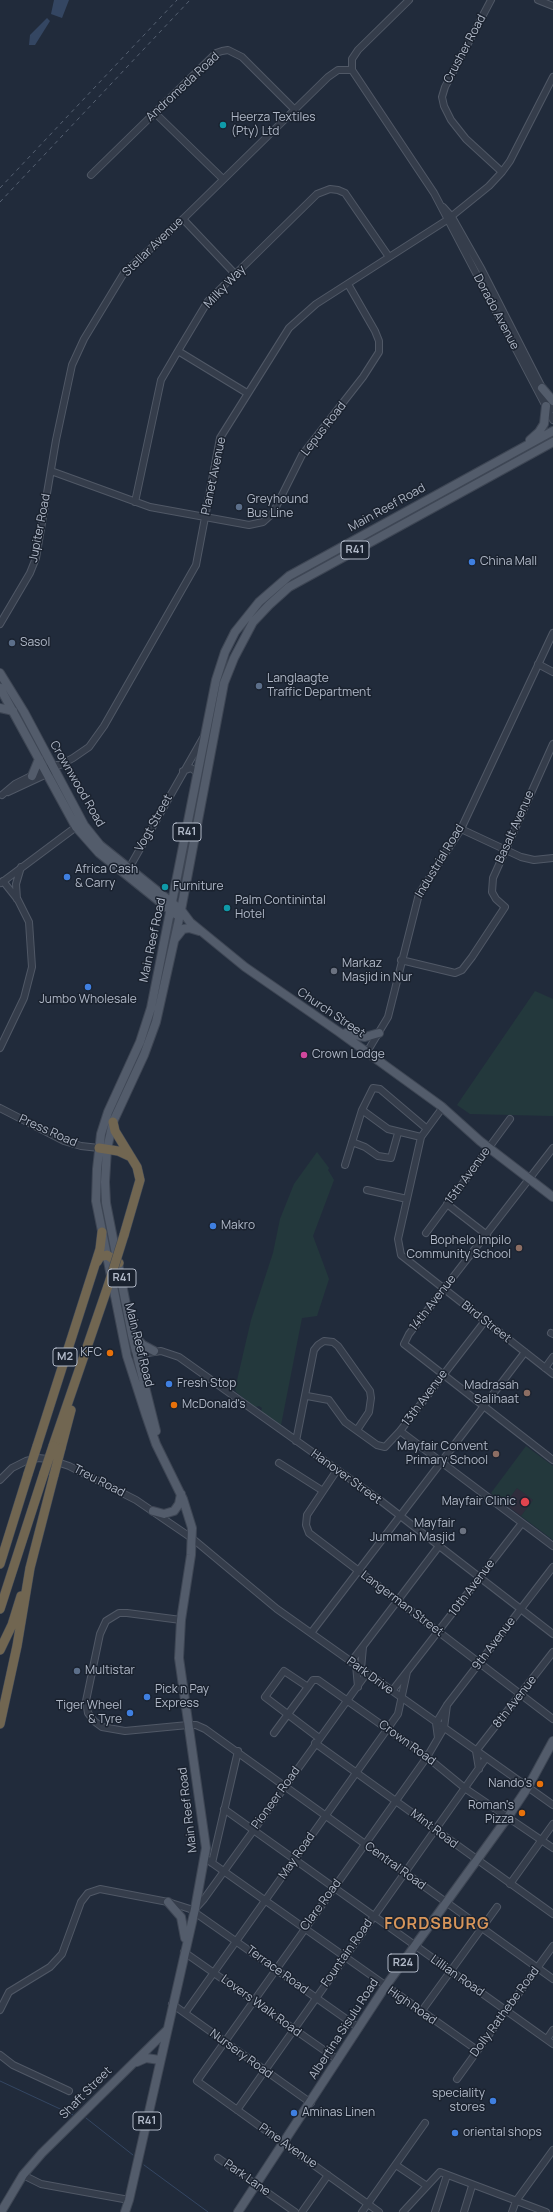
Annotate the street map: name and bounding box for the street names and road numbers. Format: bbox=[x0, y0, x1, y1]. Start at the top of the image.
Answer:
street label: Crusher Road bbox=[441, 12, 489, 86]
street label: Andromeda Road bbox=[143, 49, 223, 125]
street label: Stellar Avenue bbox=[120, 214, 186, 280]
street label: Milky Way bbox=[201, 263, 249, 311]
street label: Dorado Avenue bbox=[470, 272, 522, 352]
street label: Lepus Road bbox=[299, 399, 349, 459]
street label: Planet Avenue bbox=[199, 436, 229, 516]
street label: Main Reef Road bbox=[346, 481, 428, 535]
street label: Jupiter Road bbox=[26, 493, 54, 563]
road number: R41 bbox=[341, 541, 369, 559]
street label: Crownwood Road bbox=[46, 738, 108, 830]
street label: Basalt Avenue bbox=[493, 788, 537, 866]
street label: Vogt Street bbox=[132, 792, 176, 854]
street label: Industrial Road bbox=[413, 822, 467, 900]
road number: R41 bbox=[173, 823, 201, 841]
street label: Main Reef Road bbox=[137, 897, 169, 983]
street label: Church Street bbox=[294, 985, 368, 1041]
street label: Press Road bbox=[17, 1112, 79, 1150]
street label: 15th Avenue bbox=[442, 1145, 494, 1207]
road number: R41 bbox=[108, 1269, 136, 1287]
street label: 14th Avenue bbox=[407, 1272, 459, 1334]
street label: Bird Street bbox=[458, 1298, 514, 1346]
street label: Main Reef Road bbox=[122, 1302, 156, 1388]
road number: M2 bbox=[53, 1348, 77, 1366]
street label: 13th Avenue bbox=[399, 1367, 451, 1429]
street label: Hanover Street bbox=[308, 1447, 384, 1507]
street label: Treu Road bbox=[71, 1462, 127, 1500]
street label: 10th Avenue bbox=[446, 1557, 498, 1619]
street label: Langerman Street bbox=[358, 1568, 446, 1640]
street label: 9th Avenue bbox=[469, 1615, 519, 1673]
street label: Park Drive bbox=[344, 1654, 396, 1698]
street label: 8th Avenue bbox=[490, 1673, 540, 1731]
street label: Crown Road bbox=[376, 1718, 438, 1768]
street label: Pioneer Road bbox=[249, 1764, 303, 1832]
street label: Main Reef Road bbox=[176, 1767, 200, 1853]
street label: Mint Road bbox=[407, 1807, 461, 1851]
street label: May Road bbox=[276, 1830, 318, 1882]
street label: Central Road bbox=[362, 1839, 428, 1893]
street label: Clare Road bbox=[298, 1876, 344, 1934]
street label: Fountain Road bbox=[318, 1916, 376, 1990]
street label: Terrace Road bbox=[243, 1943, 311, 1997]
street label: Lillian Road bbox=[427, 1952, 487, 2000]
road number: R24 bbox=[388, 1954, 418, 1972]
street label: Dolly Rathebe Road bbox=[468, 1964, 542, 2060]
street label: Lovers Walk Road bbox=[218, 1972, 304, 2040]
street label: Albertina Sisulu Road bbox=[306, 1976, 382, 2082]
street label: High Road bbox=[385, 1984, 439, 2028]
street label: Nursery Road bbox=[207, 2026, 275, 2082]
street label: Shaft Street bbox=[57, 2064, 115, 2122]
road number: R41 bbox=[133, 2112, 161, 2130]
street label: Pine Avenue bbox=[256, 2121, 320, 2171]
street label: Park Lane bbox=[221, 2157, 273, 2199]

